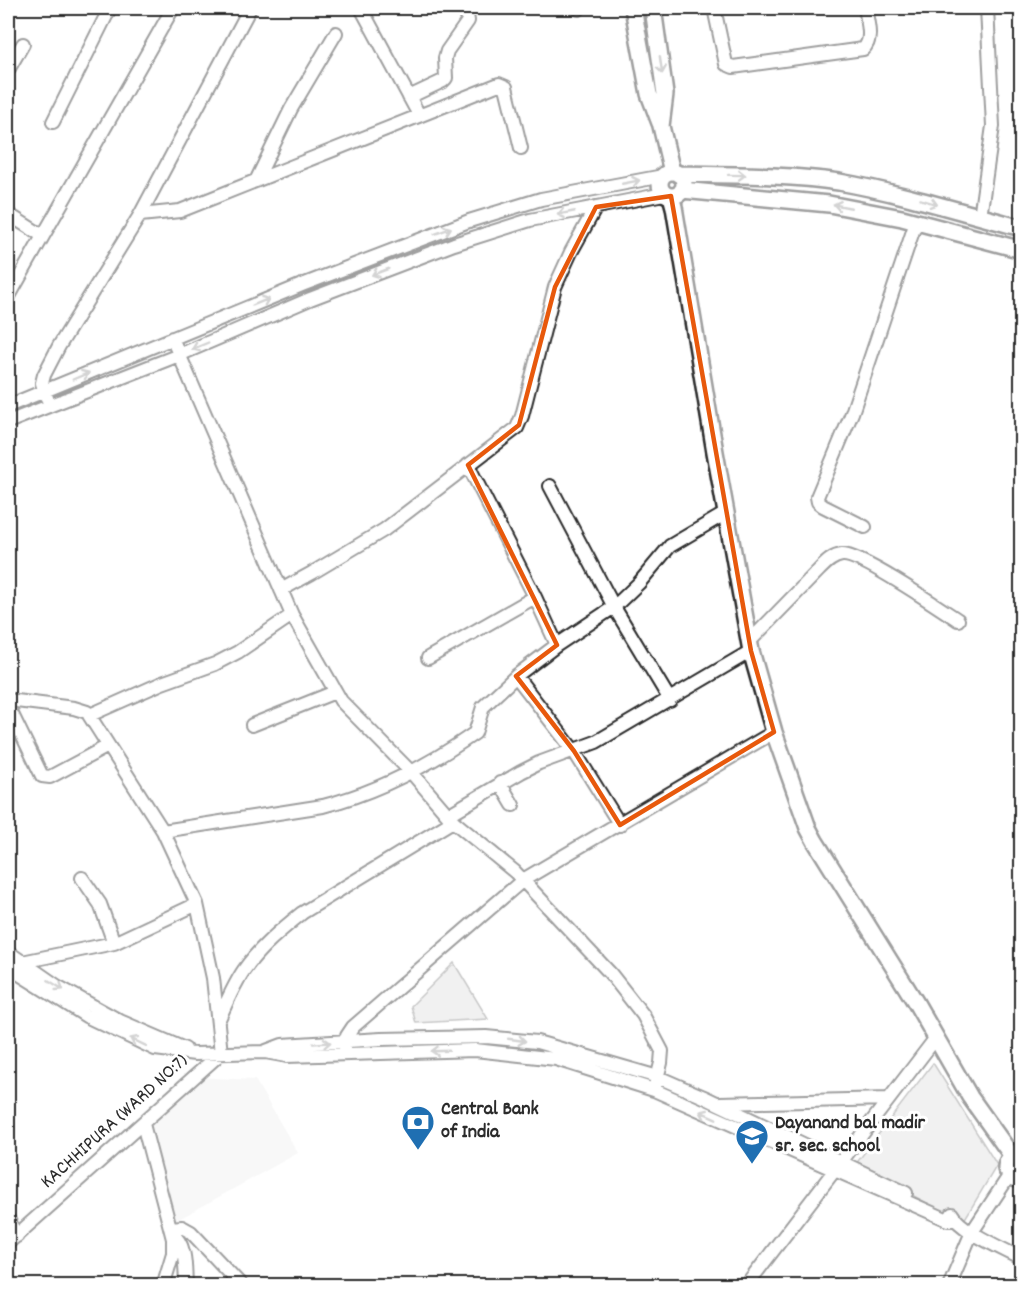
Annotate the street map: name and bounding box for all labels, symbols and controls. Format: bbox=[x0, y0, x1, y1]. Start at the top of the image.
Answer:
one-way arrow bbox=[656, 55, 667, 75]
one-way arrow bbox=[726, 169, 746, 181]
one-way arrow bbox=[621, 176, 641, 187]
one-way arrow bbox=[919, 197, 938, 208]
one-way arrow bbox=[833, 200, 853, 211]
one-way arrow bbox=[556, 208, 576, 219]
one-way arrow bbox=[433, 225, 452, 236]
one-way arrow bbox=[372, 267, 390, 278]
one-way arrow bbox=[252, 296, 270, 307]
one-way arrow bbox=[191, 341, 210, 352]
one-way arrow bbox=[71, 370, 90, 381]
one-way arrow bbox=[47, 979, 64, 991]
one-way arrow bbox=[506, 1034, 526, 1045]
one-way arrow bbox=[130, 1036, 148, 1048]
one-way arrow bbox=[312, 1037, 332, 1048]
one-way arrow bbox=[431, 1045, 451, 1056]
street label: KACHHIPURA (WARD NO:7) bbox=[35, 1048, 195, 1196]
place label: Central Bank of India bbox=[441, 1096, 539, 1147]
bank icon: Central Bank of India bbox=[400, 1104, 436, 1151]
one-way arrow bbox=[700, 1108, 718, 1120]
place label: Dayanand bal madir sr. sec. school bbox=[775, 1110, 926, 1161]
school or university icon: Dayanand bal madir sr. sec. school bbox=[734, 1118, 770, 1165]

